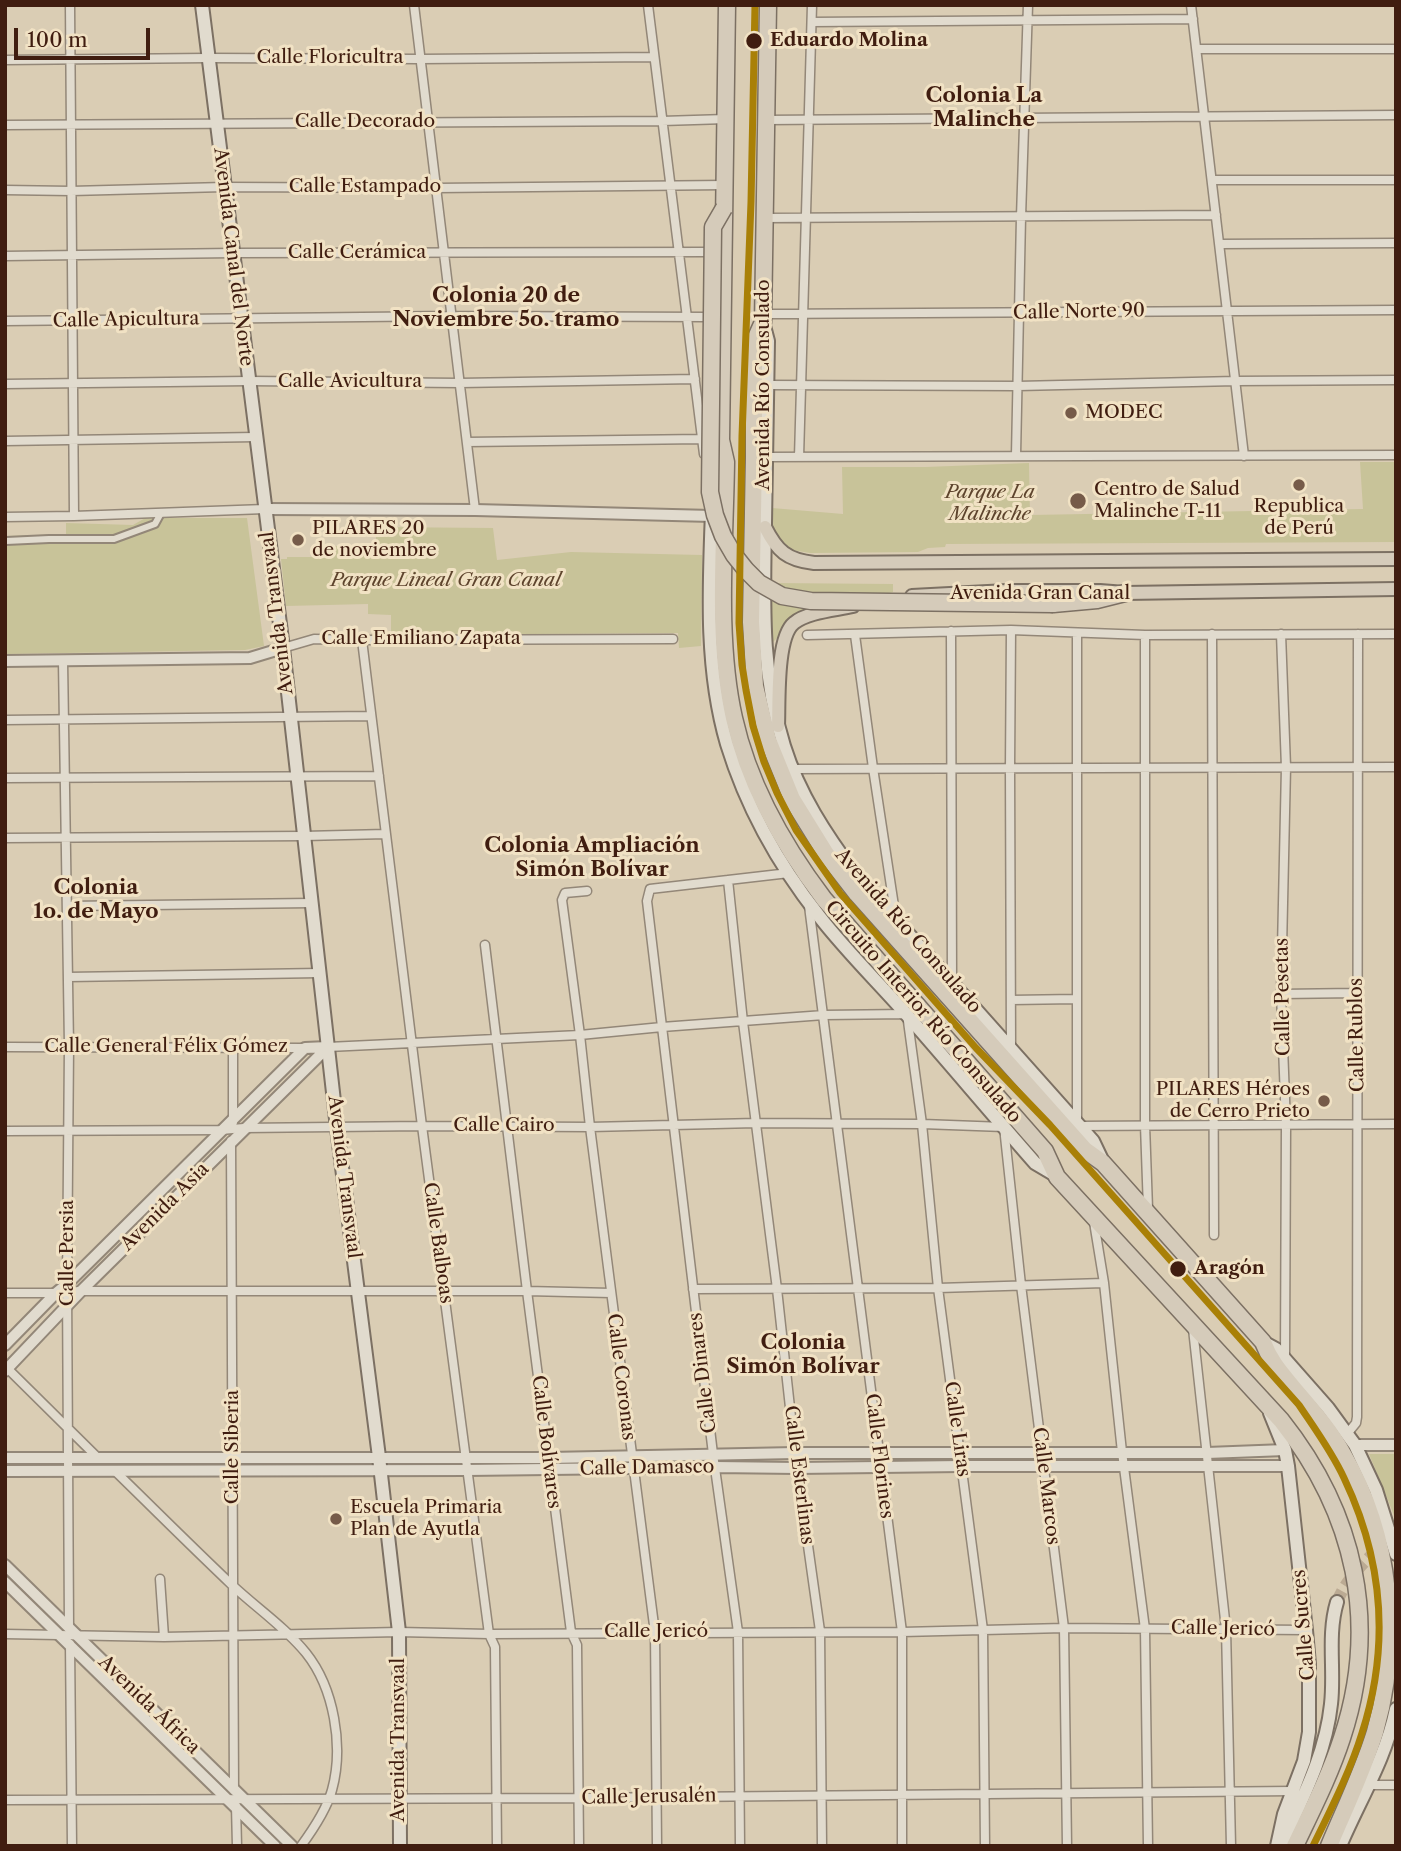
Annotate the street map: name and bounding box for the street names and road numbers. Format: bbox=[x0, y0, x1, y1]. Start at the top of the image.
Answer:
street label: Calle Floricultra bbox=[256, 47, 404, 69]
street label: Calle Decorado bbox=[295, 111, 435, 133]
street label: Avenida Canal del Norte bbox=[208, 146, 258, 368]
street label: Calle Estampado bbox=[289, 176, 441, 198]
street label: Calle Cerámica bbox=[288, 242, 426, 264]
street label: Avenida Río Consulado bbox=[753, 279, 775, 491]
street label: Calle Norte 90 bbox=[1013, 299, 1145, 325]
street label: Calle Apicultura bbox=[52, 307, 200, 333]
street label: Calle Avicultura bbox=[278, 371, 422, 393]
street label: Avenida Transvaal bbox=[256, 530, 298, 696]
street label: Avenida Gran Canal bbox=[950, 583, 1130, 605]
street label: Calle Emiliano Zapata bbox=[321, 628, 521, 650]
street label: Avenida Río Consulado bbox=[830, 844, 986, 1018]
street label: Circuito Interior Río Consulado bbox=[820, 896, 1026, 1128]
street label: Calle Pesetas bbox=[1271, 938, 1295, 1056]
street label: Calle Rublos bbox=[1345, 978, 1369, 1092]
street label: Calle General Félix Gómez bbox=[44, 1036, 288, 1058]
street label: Avenida Transvaal bbox=[323, 1094, 365, 1260]
street label: Calle Cairo bbox=[453, 1115, 555, 1137]
street label: Avenida Asia bbox=[116, 1158, 214, 1256]
street label: Calle Balboas bbox=[418, 1181, 458, 1305]
street label: Calle Persia bbox=[57, 1200, 79, 1306]
street label: Calle Dinares bbox=[684, 1311, 722, 1435]
street label: Calle Coronas bbox=[602, 1312, 640, 1442]
street label: Calle Bolívares bbox=[527, 1374, 565, 1510]
street label: Calle Liras bbox=[939, 1380, 975, 1478]
street label: Calle Siberia bbox=[222, 1390, 244, 1504]
street label: Calle Florines bbox=[860, 1392, 898, 1520]
street label: Calle Esterlinas bbox=[779, 1404, 819, 1546]
street label: Calle Marcos bbox=[1027, 1426, 1065, 1546]
street label: Calle Damasco bbox=[579, 1455, 715, 1481]
street label: Calle Sucres bbox=[1288, 1569, 1320, 1681]
street label: Calle Jericó bbox=[1171, 1617, 1275, 1641]
street label: Calle Jericó bbox=[604, 1621, 708, 1643]
street label: Avenida África bbox=[94, 1651, 204, 1759]
street label: Avenida Transvaal bbox=[388, 1658, 410, 1822]
street label: Calle Jerusalén bbox=[581, 1784, 717, 1810]

